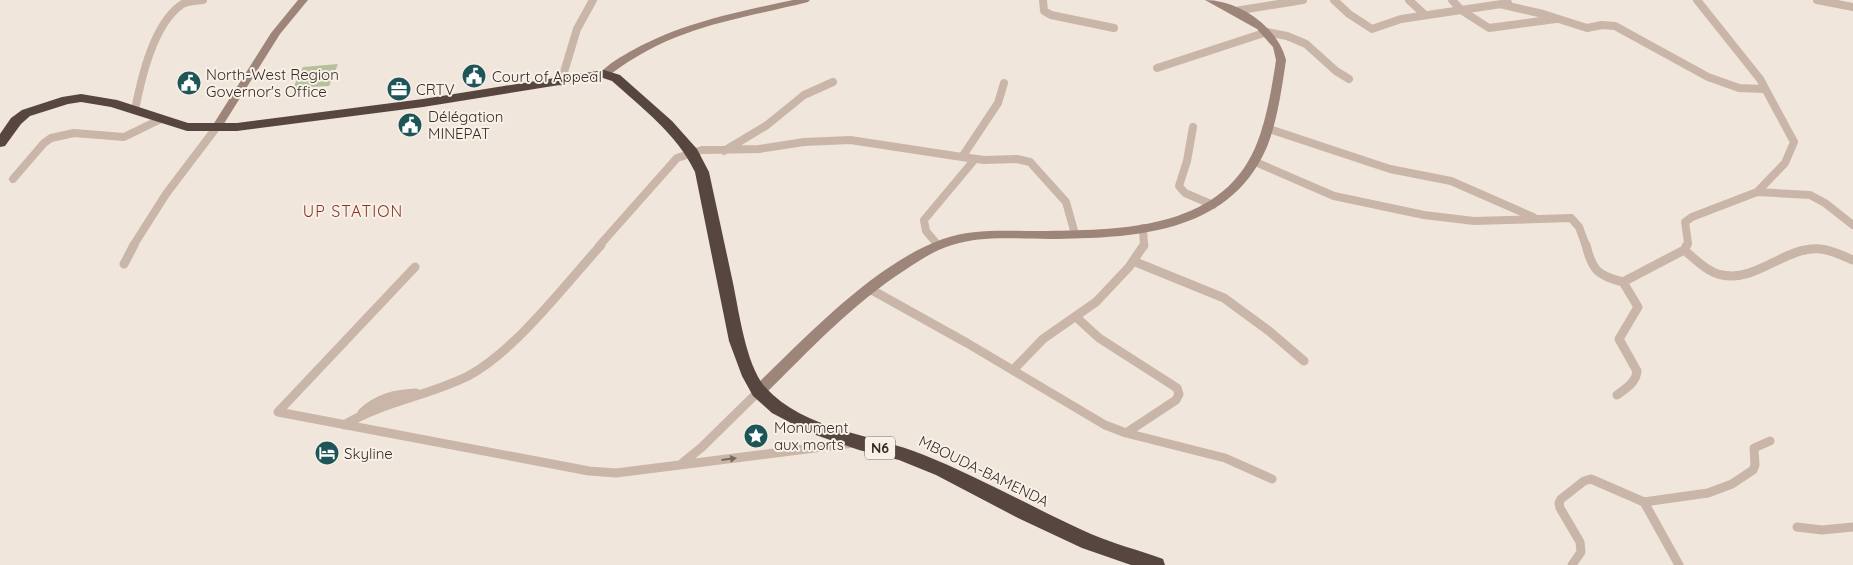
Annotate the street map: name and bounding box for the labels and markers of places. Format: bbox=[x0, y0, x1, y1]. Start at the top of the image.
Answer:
public building icon: Court of Appeal bbox=[461, 63, 487, 89]
place label: North-West Region Governor's Office bbox=[206, 65, 339, 101]
place label: Court of Appeal bbox=[492, 67, 602, 86]
public building icon: North-West Region Governor's Office bbox=[176, 70, 202, 96]
office icon: CRTV bbox=[386, 76, 412, 102]
place label: CRTV bbox=[416, 80, 455, 99]
place label: Délégation MINEPAT bbox=[428, 107, 503, 143]
public building icon: Délégation MINEPAT bbox=[397, 112, 423, 138]
place label: Monument aux morts bbox=[774, 418, 849, 454]
place icon: Monument aux morts bbox=[743, 423, 769, 449]
hotel icon: Skyline bbox=[314, 440, 340, 466]
place label: Skyline bbox=[344, 444, 393, 463]

